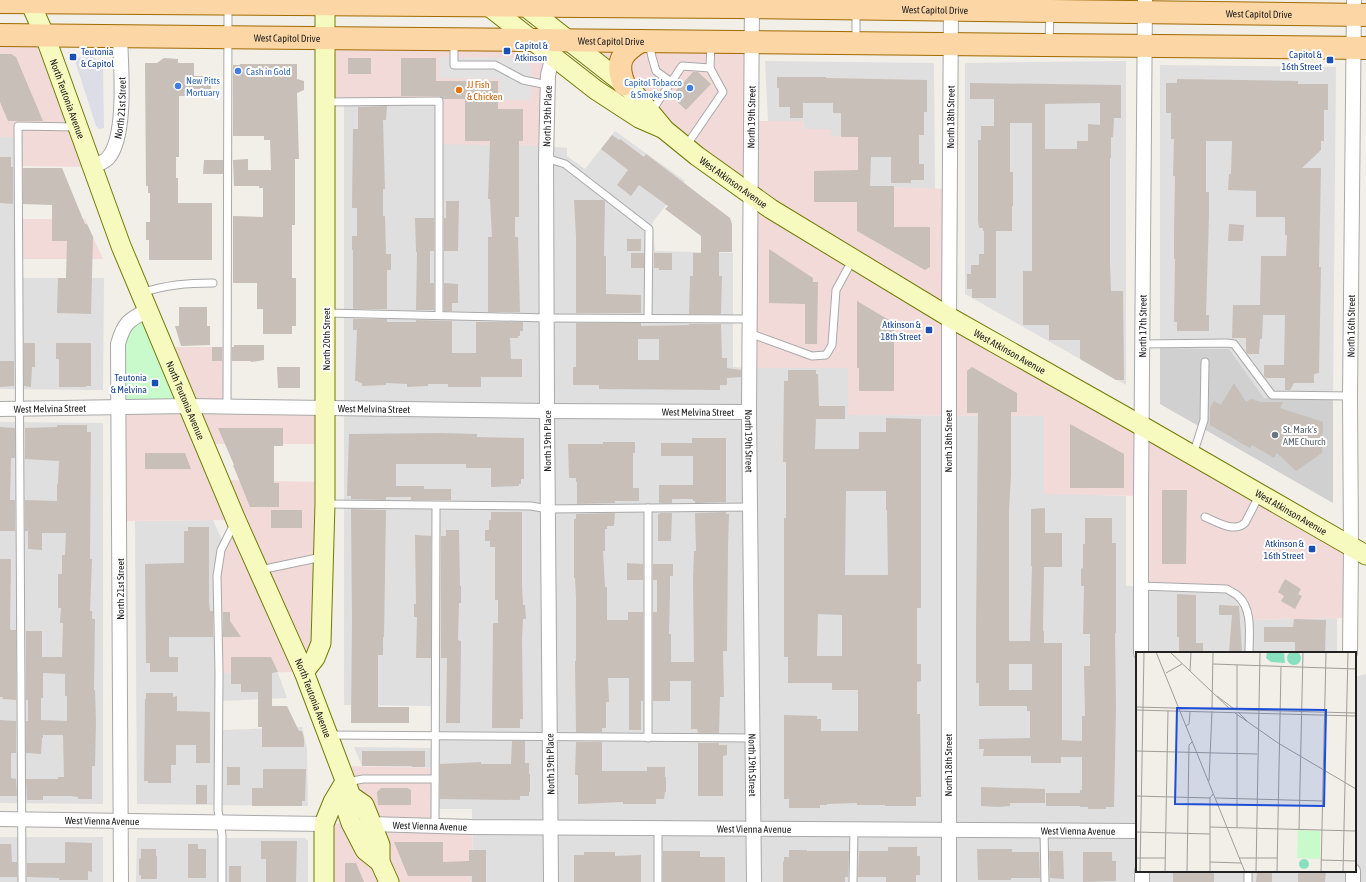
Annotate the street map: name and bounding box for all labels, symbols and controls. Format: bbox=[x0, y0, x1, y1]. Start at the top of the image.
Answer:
street label: West Capitol Drive bbox=[902, 4, 969, 16]
street label: West Capitol Drive bbox=[1226, 8, 1293, 20]
street label: West Capitol Drive bbox=[254, 32, 321, 44]
street label: West Capitol Drive bbox=[578, 35, 645, 47]
place label: Capitol & Atkinson bbox=[515, 40, 549, 63]
place label: Teutonia & Capitol bbox=[81, 46, 114, 69]
marker: Capitol & Atkinson bbox=[502, 46, 512, 56]
place label: Capitol & 16th Street bbox=[1282, 49, 1323, 72]
marker: Teutonia & Capitol bbox=[68, 52, 78, 62]
marker: Capitol & 16th Street bbox=[1325, 55, 1335, 65]
street label: North Teutonia Avenue bbox=[48, 57, 87, 141]
marker: Cash in Gold bbox=[233, 66, 243, 76]
place label: Cash in Gold bbox=[246, 66, 291, 77]
place label: New Pitts Mortuary bbox=[186, 75, 220, 98]
street label: North 21st Street bbox=[112, 77, 128, 140]
place label: Capitol Tobacco & Smoke Shop bbox=[624, 77, 682, 100]
place label: JJ Fish & Chicken bbox=[467, 79, 503, 102]
marker: New Pitts Mortuary bbox=[173, 81, 183, 91]
marker: Capitol Tobacco & Smoke Shop bbox=[685, 83, 695, 93]
marker: JJ Fish & Chicken bbox=[454, 85, 464, 95]
street label: North 19th Place bbox=[541, 85, 554, 147]
street label: North 19th Street bbox=[745, 85, 758, 149]
street label: North 18th Street bbox=[945, 85, 956, 149]
street label: West Atkinson Avenue bbox=[697, 155, 770, 211]
street label: North 17th Street bbox=[1137, 294, 1149, 358]
street label: North 16th Street bbox=[1345, 294, 1357, 358]
street label: North 20th Street bbox=[321, 307, 332, 371]
place label: Atkinson & 18th Street bbox=[881, 319, 922, 342]
marker: Atkinson & 18th Street bbox=[924, 325, 934, 335]
street label: West Atkinson Avenue bbox=[972, 327, 1048, 377]
street label: North Teutonia Avenue bbox=[164, 359, 207, 442]
place label: Teutonia & Melvina bbox=[111, 372, 147, 395]
marker: Teutonia & Melvina bbox=[150, 378, 160, 388]
street label: West Melvina Street bbox=[14, 403, 86, 415]
street label: West Melvina Street bbox=[338, 403, 410, 415]
street label: West Melvina Street bbox=[662, 407, 734, 418]
street label: North 19th Street bbox=[743, 409, 755, 473]
street label: North 18th Street bbox=[943, 409, 954, 473]
street label: North 19th Place bbox=[542, 410, 553, 472]
place label: St. Mark's AME Church bbox=[1283, 424, 1326, 447]
marker: St. Mark's AME Church bbox=[1270, 430, 1280, 440]
street label: West Atkinson Avenue bbox=[1253, 487, 1329, 537]
place label: Atkinson & 16th Street bbox=[1264, 538, 1305, 561]
marker: Atkinson & 16th Street bbox=[1307, 544, 1317, 554]
street label: North 21st Street bbox=[115, 558, 126, 620]
inset map bbox=[1136, 652, 1356, 872]
street label: North Teutonia Avenue bbox=[293, 657, 334, 740]
street label: North 19th Place bbox=[544, 733, 557, 795]
street label: North 19th Street bbox=[746, 733, 758, 797]
street label: North 18th Street bbox=[943, 733, 954, 797]
street label: West Vienna Avenue bbox=[65, 815, 140, 827]
street label: West Vienna Avenue bbox=[393, 820, 468, 833]
street label: West Vienna Avenue bbox=[717, 823, 792, 835]
street label: West Vienna Avenue bbox=[1041, 825, 1116, 837]

